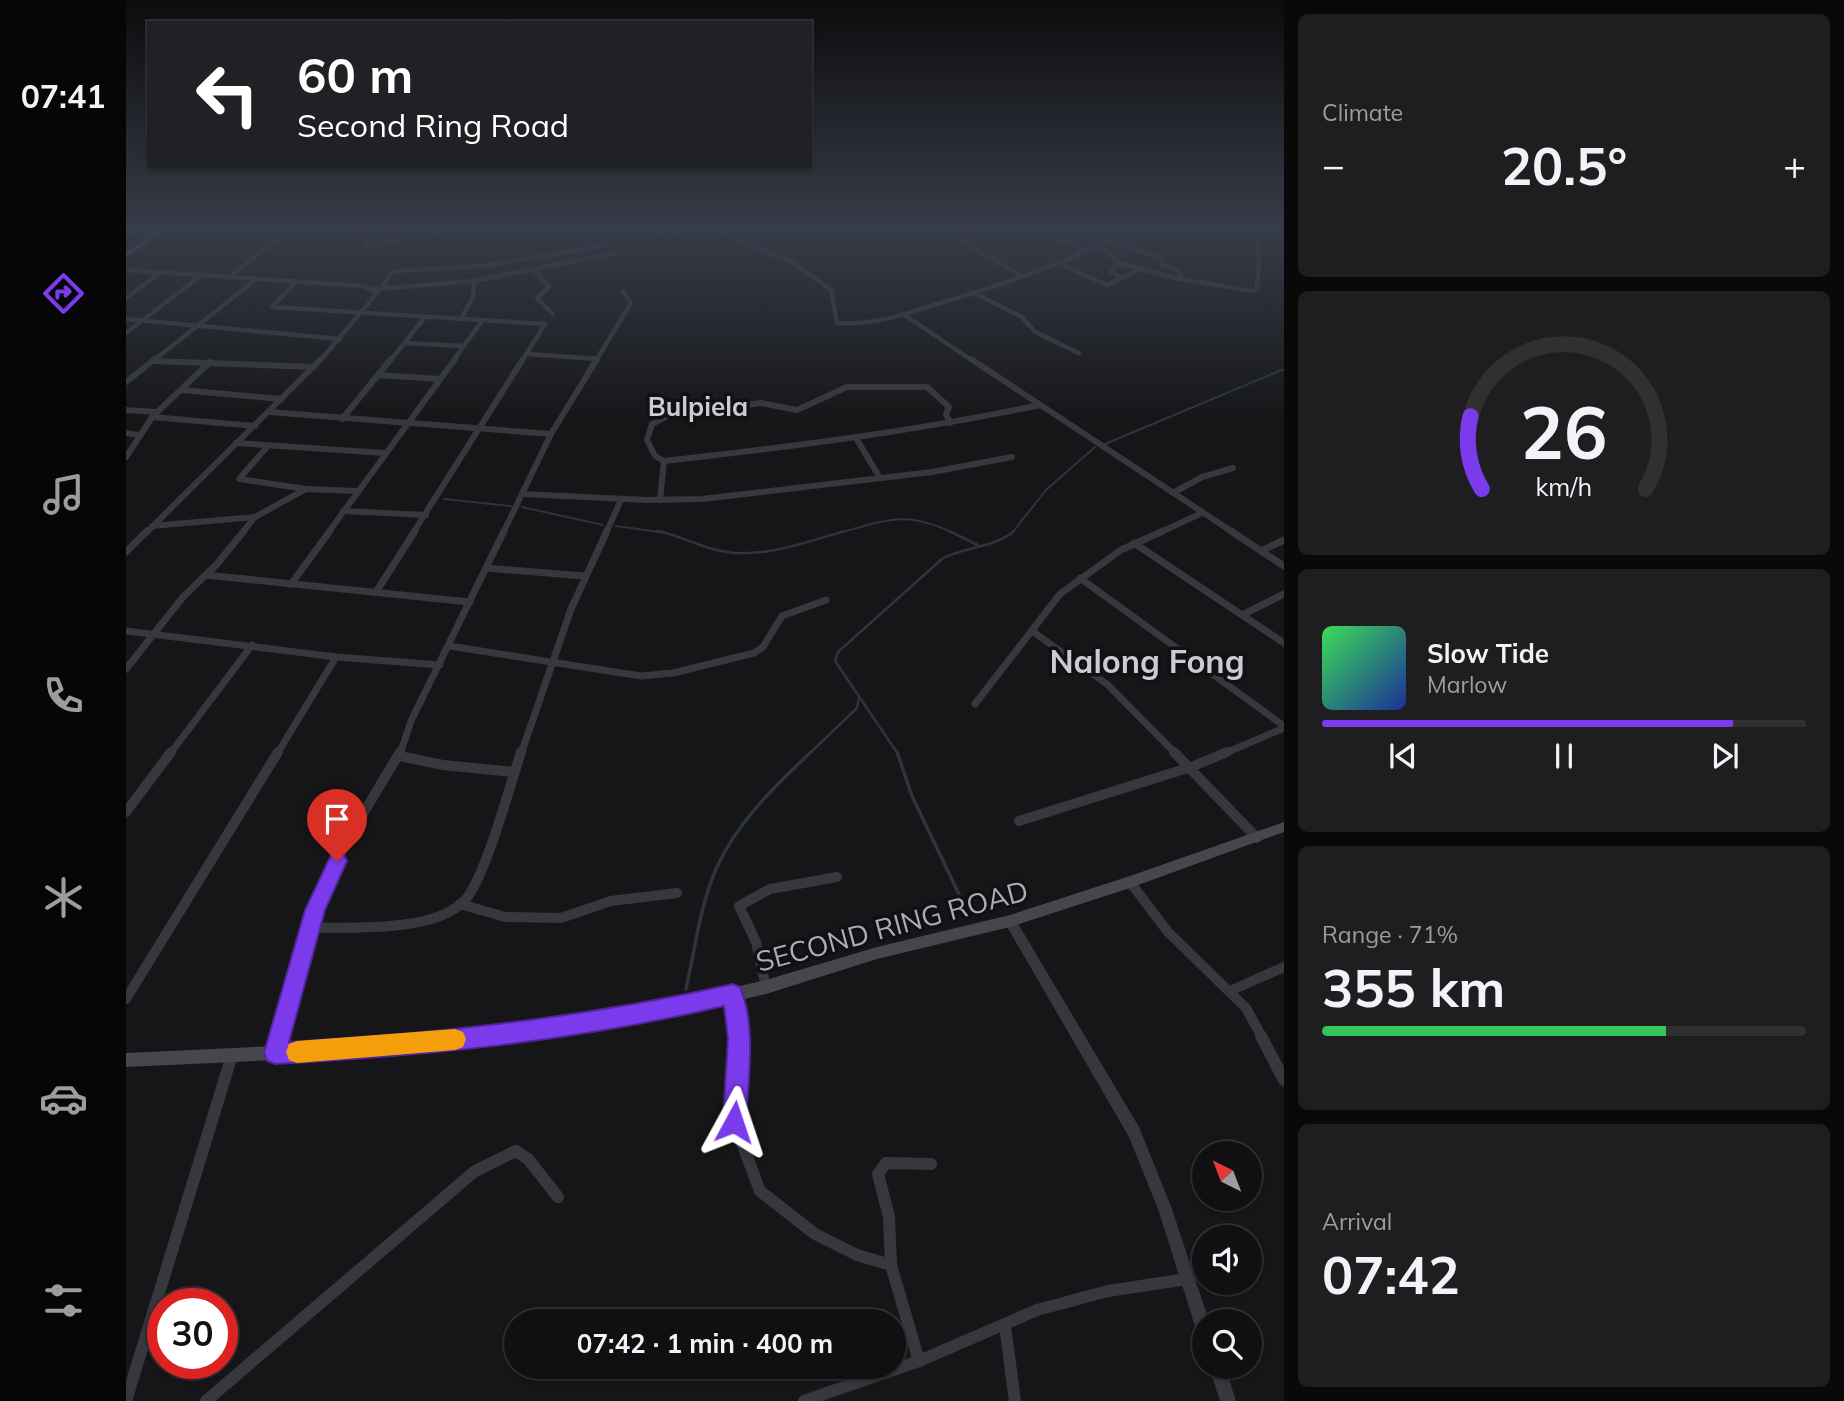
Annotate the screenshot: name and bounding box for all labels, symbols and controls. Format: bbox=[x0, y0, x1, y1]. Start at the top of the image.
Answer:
text: 60 m bbox=[297, 44, 413, 105]
icon: left bbox=[182, 49, 273, 140]
text: 07:41 bbox=[21, 76, 105, 116]
text: Climate bbox=[1322, 98, 1403, 127]
text: Second Ring Road bbox=[297, 105, 569, 145]
text: 20.5° bbox=[1501, 133, 1627, 198]
text: − bbox=[1322, 141, 1345, 189]
text: + bbox=[1783, 141, 1806, 189]
icon: directions bbox=[39, 269, 88, 318]
text: 26 bbox=[1520, 387, 1608, 478]
district label: Bulpiela bbox=[648, 390, 748, 423]
icon: music bbox=[39, 470, 88, 519]
text: km/h bbox=[1536, 471, 1592, 502]
text: Slow Tide bbox=[1427, 637, 1549, 670]
district label: Nalong Fong bbox=[1049, 641, 1245, 681]
text: Marlow bbox=[1427, 670, 1507, 699]
icon: phone bbox=[39, 671, 88, 720]
icon: previous bbox=[1384, 737, 1422, 775]
icon: pause bbox=[1545, 737, 1583, 775]
icon: next bbox=[1706, 737, 1744, 775]
pin bbox=[307, 789, 367, 861]
icon: arrive bbox=[318, 800, 356, 838]
street label: SECOND RING ROAD bbox=[752, 872, 1032, 979]
icon: climate bbox=[39, 873, 88, 922]
text: Range · 71% bbox=[1322, 920, 1458, 949]
text: 355 km bbox=[1322, 955, 1505, 1020]
icon: car bbox=[39, 1074, 88, 1123]
position arrow bbox=[697, 1085, 771, 1159]
north arrow bbox=[1192, 1141, 1262, 1211]
map controls bbox=[1192, 1141, 1262, 1379]
text: Arrival bbox=[1322, 1207, 1392, 1236]
button: sound bbox=[1192, 1225, 1262, 1295]
text: 07:42 bbox=[1322, 1242, 1460, 1307]
icon: filters bbox=[39, 1276, 88, 1325]
speed limit sign: 30 bbox=[147, 1288, 238, 1379]
button: search bbox=[1192, 1309, 1262, 1379]
text: 07:42 · 1 min · 400 m bbox=[577, 1327, 833, 1360]

